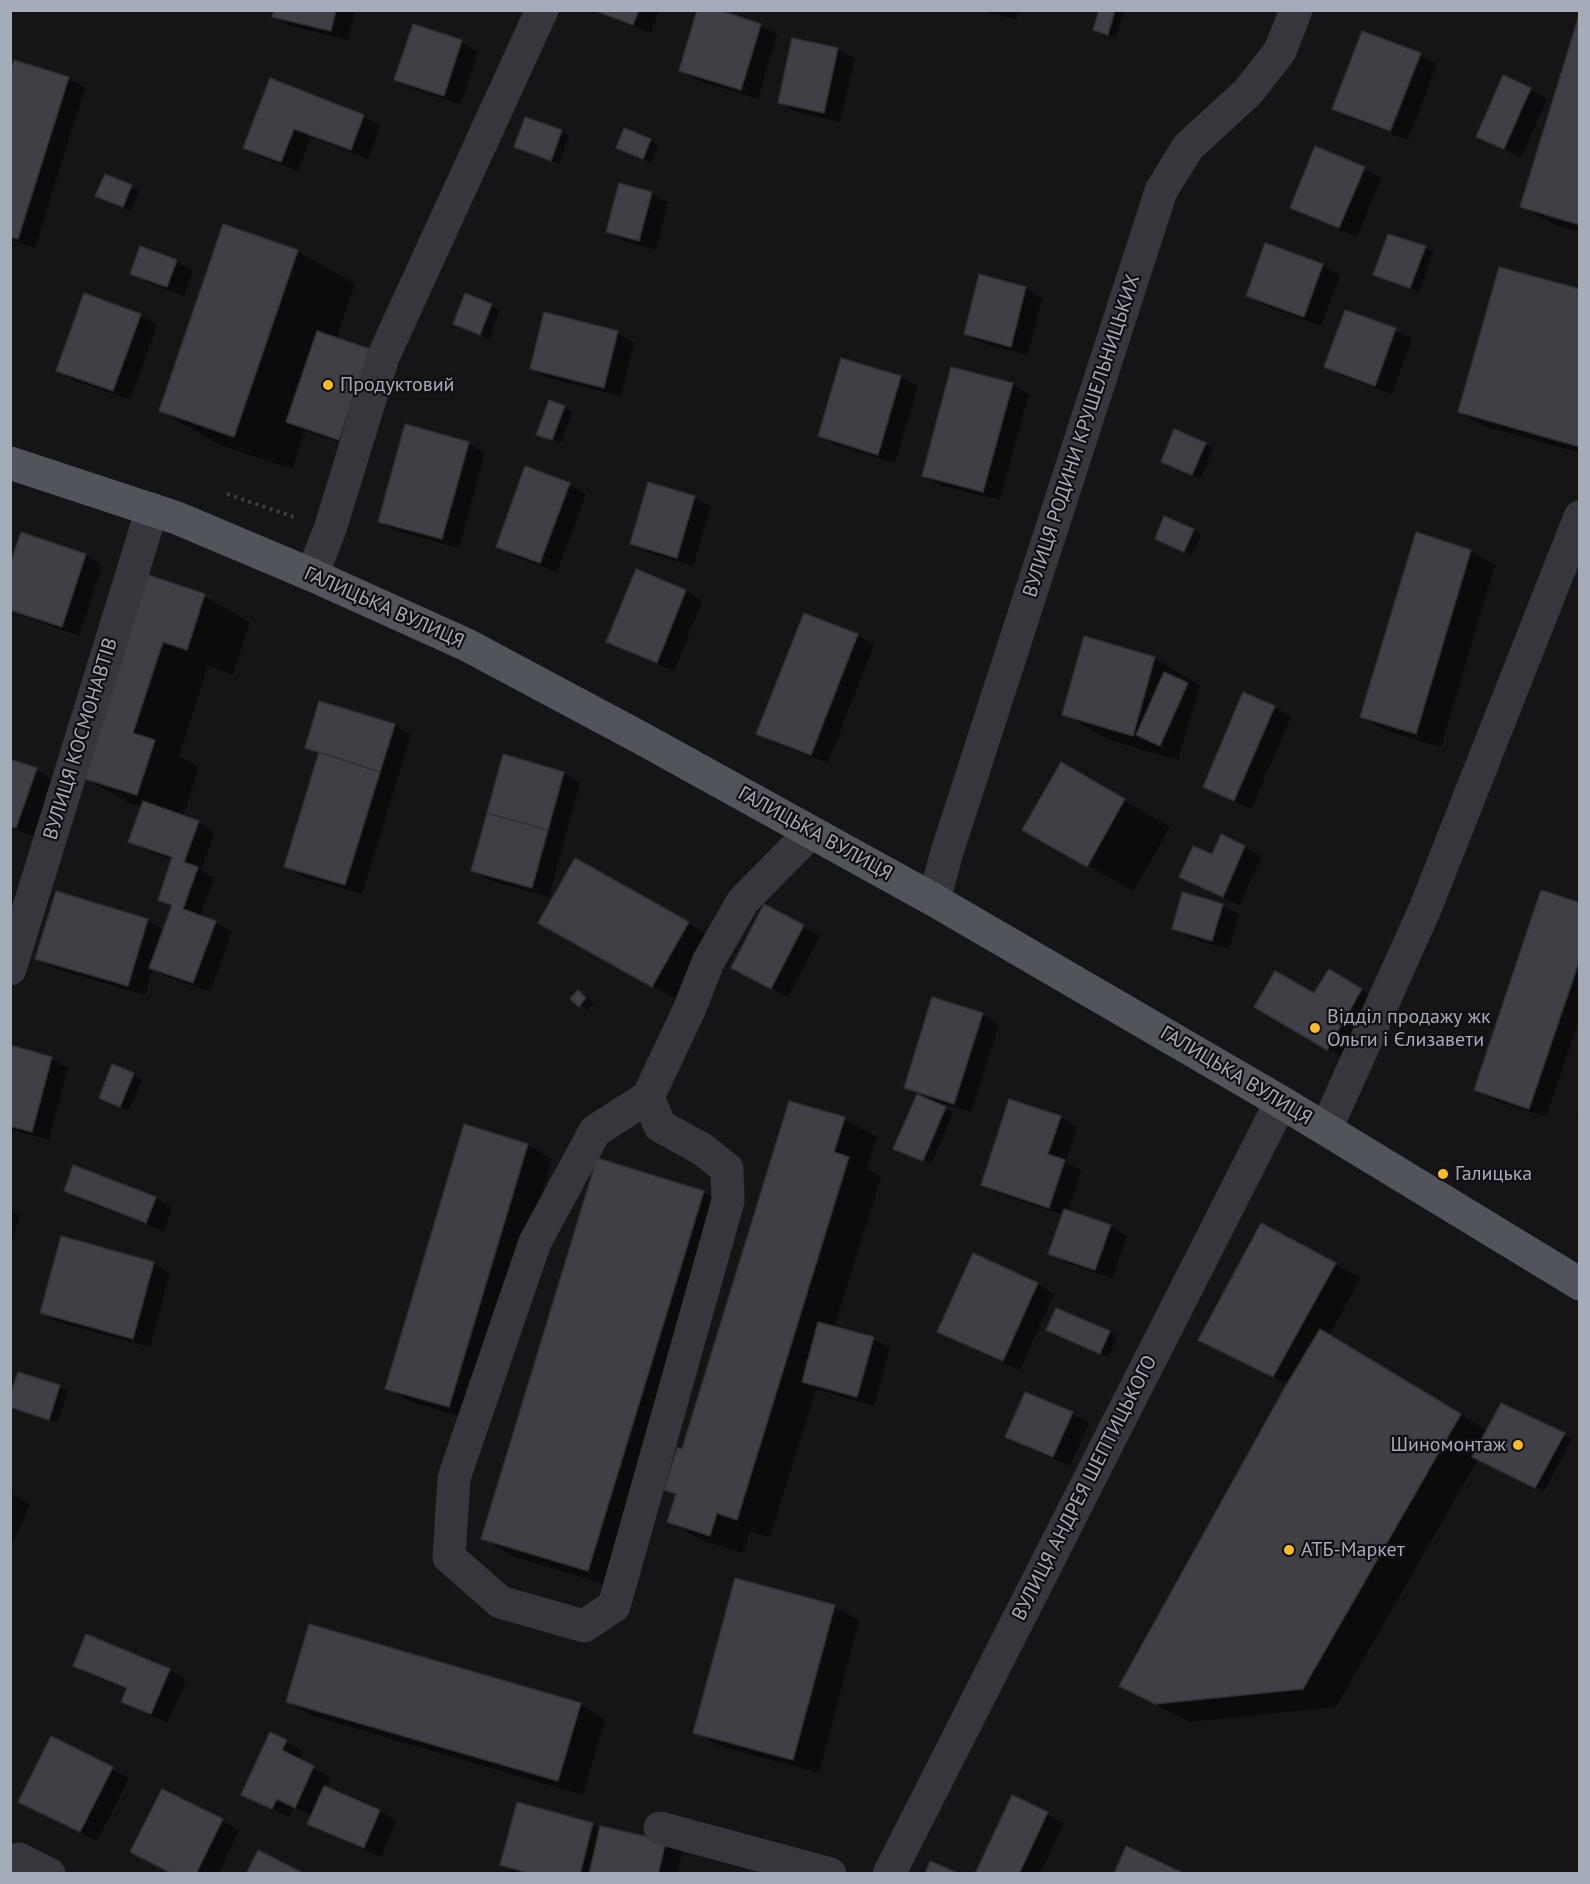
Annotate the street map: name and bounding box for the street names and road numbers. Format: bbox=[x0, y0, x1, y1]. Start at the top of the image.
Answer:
street label: ВУЛИЦЯ РОДИНИ КРУШЕЛЬНИЦЬКИХ bbox=[1018, 272, 1146, 600]
street label: ГАЛИЦЬКА ВУЛИЦЯ bbox=[300, 562, 468, 654]
street label: ВУЛИЦЯ КОСМОНАВТІВ bbox=[39, 635, 123, 843]
street label: ГАЛИЦЬКА ВУЛИЦЯ bbox=[734, 782, 896, 886]
street label: ГАЛИЦЬКА ВУЛИЦЯ bbox=[1156, 1021, 1316, 1131]
street label: ВУЛИЦЯ АНДРЕЯ ШЕПТИЦЬКОГО bbox=[1007, 1351, 1163, 1625]

